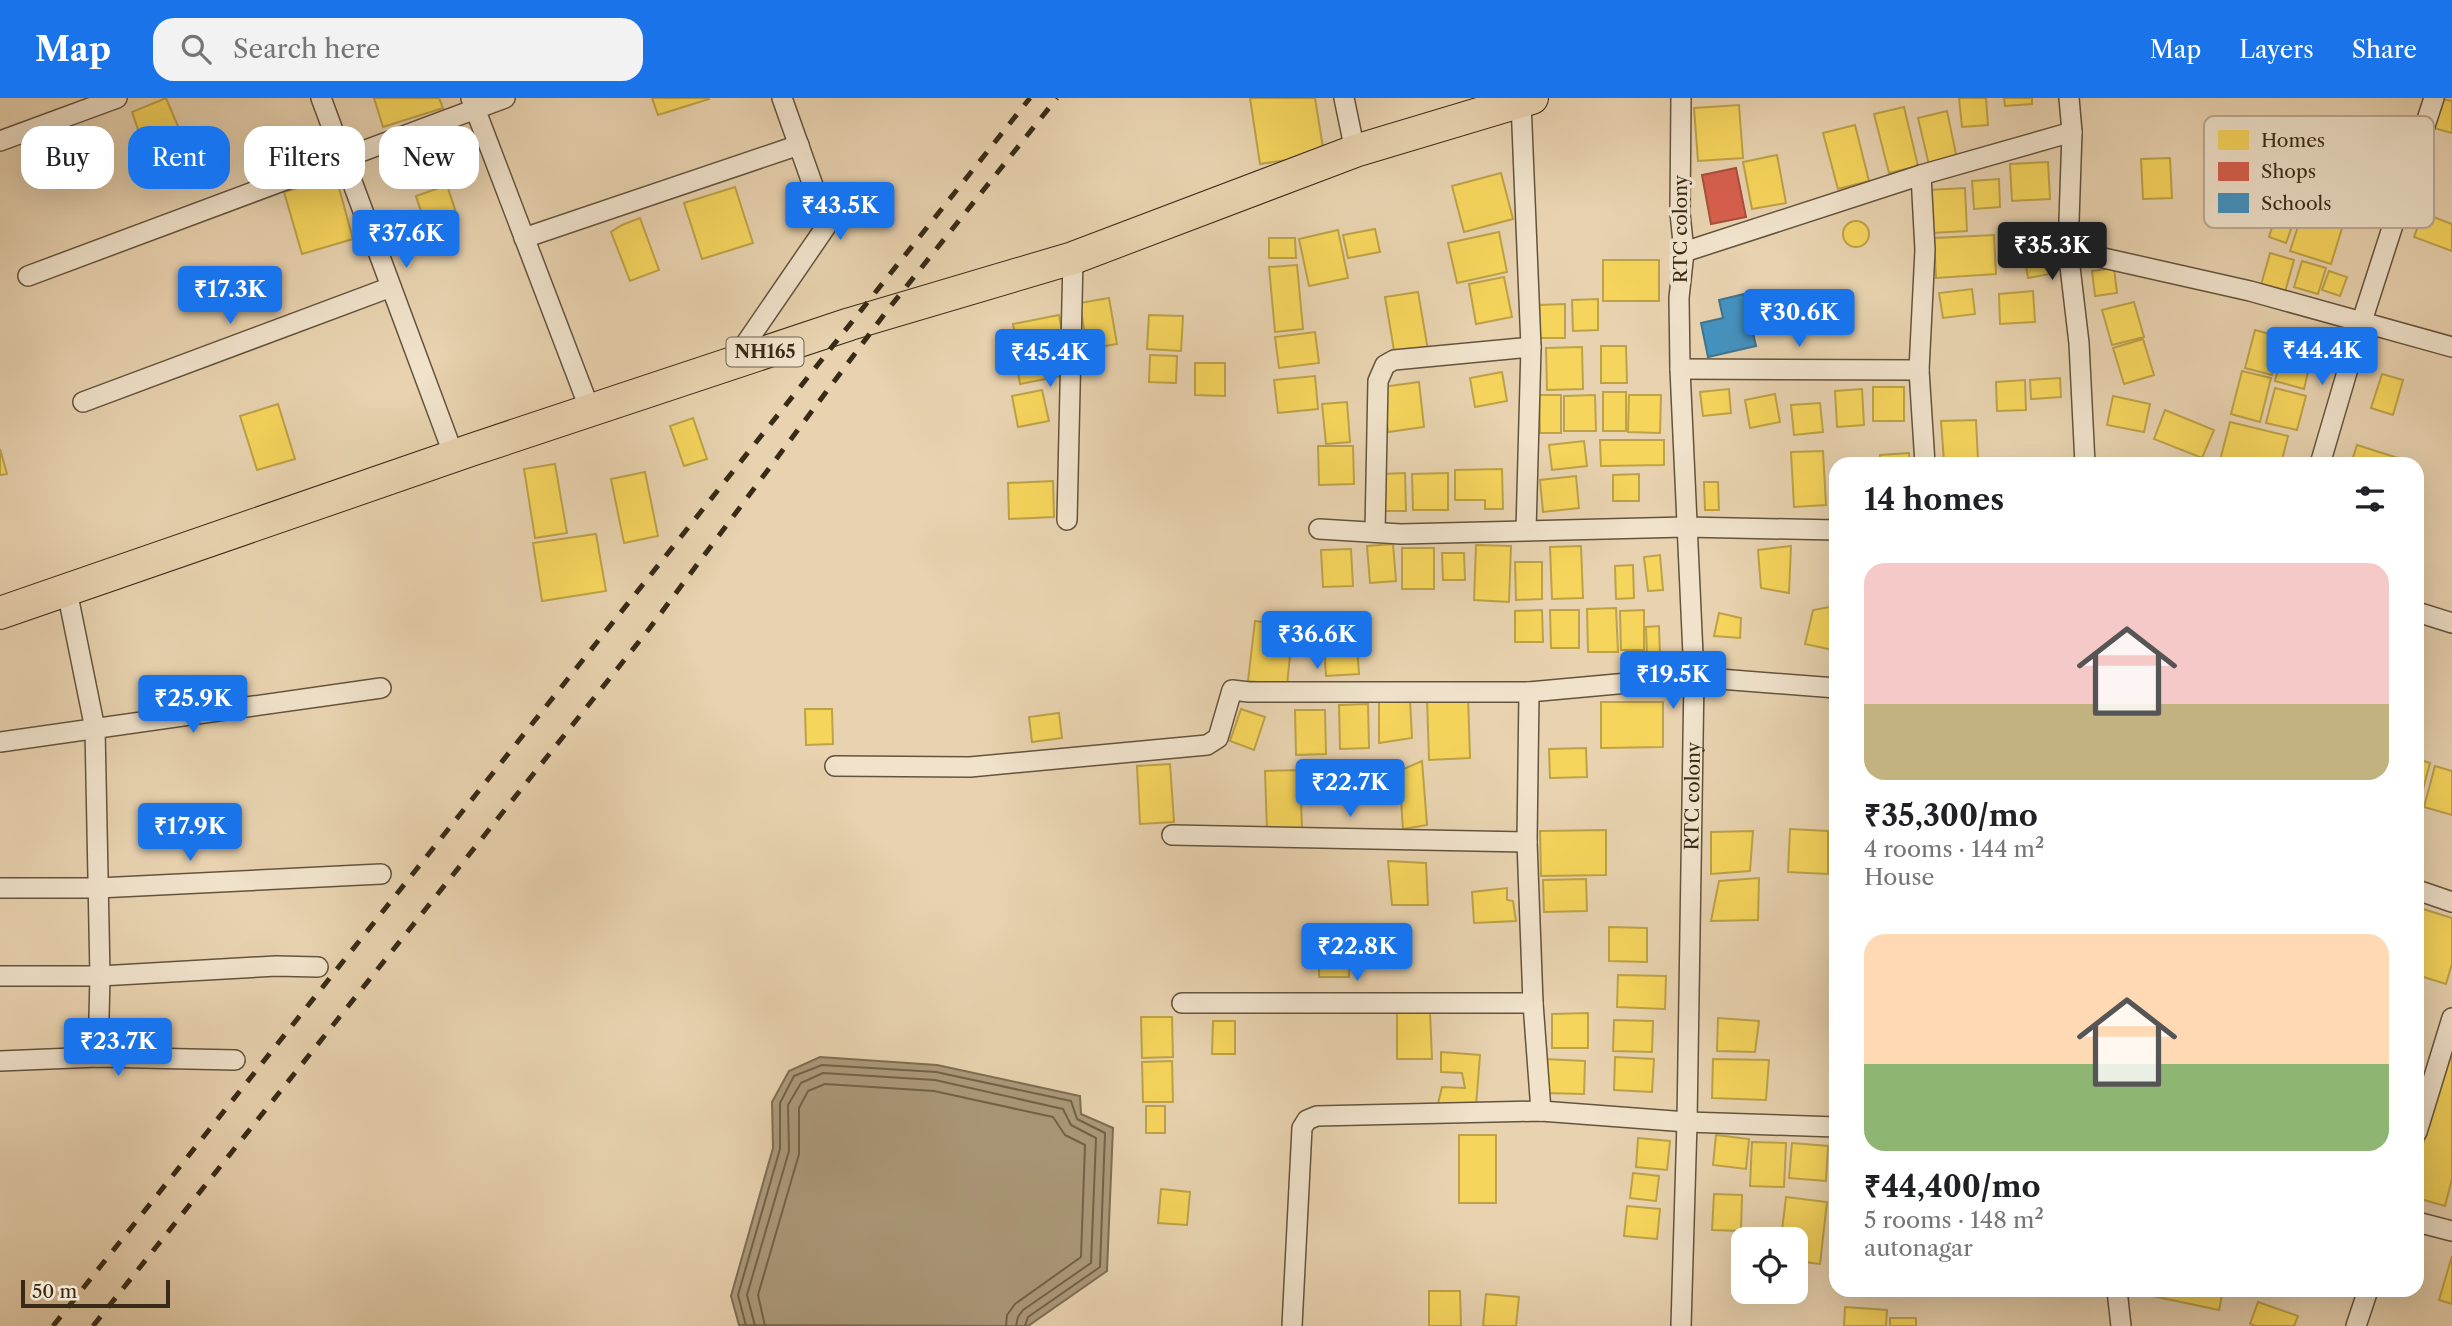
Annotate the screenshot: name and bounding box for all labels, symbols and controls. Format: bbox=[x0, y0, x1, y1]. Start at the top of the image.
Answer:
search box bbox=[153, 18, 643, 81]
text: Map bbox=[35, 29, 111, 70]
icon: search bbox=[177, 30, 215, 68]
text: Search here bbox=[233, 33, 380, 65]
text: Map bbox=[2150, 35, 2201, 64]
text: Layers bbox=[2239, 35, 2314, 64]
text: Share bbox=[2352, 35, 2417, 64]
legend bbox=[2204, 116, 2434, 228]
chip: Buy bbox=[21, 126, 114, 189]
chip: Rent bbox=[128, 126, 230, 189]
chip: Filters bbox=[244, 126, 365, 189]
chip: New bbox=[379, 126, 479, 189]
text: Homes bbox=[2261, 129, 2325, 152]
text: Shops bbox=[2261, 160, 2316, 183]
street label: RTC colony bbox=[1669, 174, 1692, 283]
pin: ₹43.5K bbox=[783, 183, 897, 242]
text: ₹43.5K bbox=[801, 191, 879, 219]
text: Schools bbox=[2261, 192, 2331, 215]
pin: ₹37.6K bbox=[349, 211, 463, 270]
text: ₹37.6K bbox=[368, 219, 444, 247]
pin: ₹35.3K bbox=[1995, 222, 2109, 282]
text: ₹35.3K bbox=[2014, 231, 2090, 259]
pin: ₹17.3K bbox=[173, 266, 287, 326]
text: ₹17.3K bbox=[194, 275, 266, 303]
pin: ₹30.6K bbox=[1742, 289, 1856, 349]
text: ₹30.6K bbox=[1759, 298, 1839, 326]
pin: ₹44.4K bbox=[2265, 328, 2379, 387]
pin: ₹45.4K bbox=[993, 330, 1107, 389]
text: ₹44.4K bbox=[2283, 336, 2361, 364]
road number: NH165 bbox=[726, 338, 804, 366]
text: ₹45.4K bbox=[1011, 338, 1089, 366]
icon: filters bbox=[2351, 480, 2389, 518]
text: 14 homes bbox=[1864, 481, 2004, 518]
icon: home bbox=[2064, 608, 2190, 734]
pin: ₹36.6K bbox=[1260, 612, 1374, 671]
text: ₹36.6K bbox=[1278, 620, 1356, 648]
pin: ₹19.5K bbox=[1616, 652, 1730, 711]
text: ₹19.5K bbox=[1636, 660, 1710, 688]
pin: ₹25.9K bbox=[136, 676, 250, 735]
text: ₹25.9K bbox=[154, 684, 232, 712]
street label: RTC colony bbox=[1680, 741, 1704, 851]
pin: ₹22.7K bbox=[1293, 760, 1407, 819]
text: ₹22.7K bbox=[1312, 768, 1388, 796]
text: ₹35,300/mo bbox=[1864, 797, 2038, 834]
pin: ₹17.9K bbox=[133, 804, 247, 863]
text: ₹17.9K bbox=[154, 812, 226, 840]
text: 4 rooms · 144 m² bbox=[1864, 835, 2044, 863]
text: House bbox=[1864, 863, 1934, 891]
pin: ₹22.8K bbox=[1300, 924, 1414, 983]
text: ₹22.8K bbox=[1317, 932, 1397, 960]
icon: home bbox=[2064, 979, 2190, 1105]
pin: ₹23.7K bbox=[61, 1018, 175, 1078]
text: ₹23.7K bbox=[80, 1027, 156, 1055]
text: ₹44,400/mo bbox=[1864, 1168, 2041, 1205]
text: 5 rooms · 148 m² bbox=[1864, 1206, 2044, 1234]
map controls bbox=[1731, 1227, 1808, 1304]
button: locate bbox=[1731, 1227, 1808, 1304]
text: autonagar bbox=[1864, 1234, 1973, 1262]
scale bar bbox=[21, 1277, 170, 1309]
text: 50 m bbox=[32, 1280, 77, 1303]

